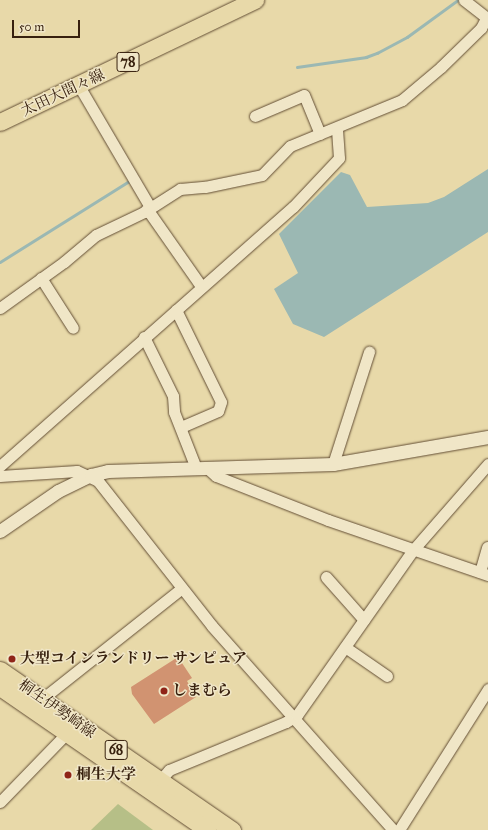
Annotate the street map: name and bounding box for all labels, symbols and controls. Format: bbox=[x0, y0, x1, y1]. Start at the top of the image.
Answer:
scale bar bbox=[14, 12, 82, 38]
text: 50 m bbox=[19, 20, 44, 34]
road number: 78 bbox=[116, 50, 140, 74]
street label: 太田大間々線 bbox=[18, 66, 108, 120]
place label: 大型コインランドリー サンピュア bbox=[20, 650, 248, 668]
marker: 大型コインランドリー サンピュア bbox=[7, 654, 17, 664]
street label: 桐生伊勢崎線 bbox=[15, 676, 99, 742]
place label: しまむら bbox=[172, 682, 232, 700]
marker: しまむら bbox=[159, 686, 169, 696]
road number: 68 bbox=[104, 738, 128, 762]
place label: 桐生大学 bbox=[76, 766, 136, 784]
marker: 桐生大学 bbox=[63, 770, 73, 780]

